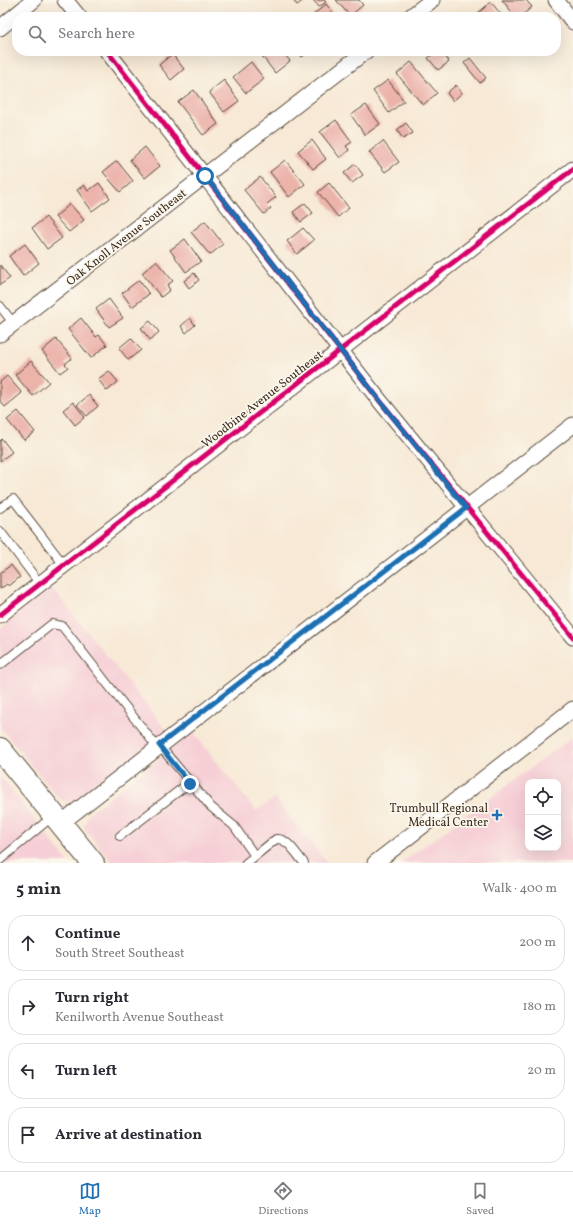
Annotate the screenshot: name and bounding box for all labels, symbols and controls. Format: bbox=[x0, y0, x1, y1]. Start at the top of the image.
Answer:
search box bbox=[12, 12, 561, 56]
icon: search bbox=[26, 23, 48, 45]
text: Search here bbox=[58, 24, 135, 45]
route start bbox=[196, 167, 214, 185]
street label: Oak Knoll Avenue Southeast bbox=[63, 186, 190, 290]
street label: Woodbine Avenue Southeast bbox=[199, 347, 327, 452]
route end bbox=[181, 775, 199, 793]
map controls bbox=[525, 779, 561, 851]
button: locate bbox=[525, 779, 561, 815]
place label: Trumbull Regional Medical Center bbox=[390, 801, 488, 831]
marker: Trumbull Regional Medical Center bbox=[491, 809, 503, 821]
button: layers bbox=[525, 815, 561, 851]
text: 5 min bbox=[16, 878, 61, 901]
text: Walk · 400 m bbox=[482, 880, 557, 898]
text: Continue bbox=[55, 924, 120, 945]
icon: ahead bbox=[17, 932, 39, 954]
text: 200 m bbox=[519, 934, 556, 952]
text: South Street Southeast bbox=[55, 945, 185, 963]
text: Turn right bbox=[55, 988, 129, 1009]
icon: right bbox=[17, 996, 39, 1018]
text: 180 m bbox=[522, 998, 556, 1016]
text: Kenilworth Avenue Southeast bbox=[55, 1009, 224, 1027]
icon: left bbox=[17, 1060, 39, 1082]
text: Turn left bbox=[55, 1061, 117, 1082]
text: 20 m bbox=[527, 1062, 556, 1080]
icon: arrive bbox=[17, 1124, 39, 1146]
text: Arrive at destination bbox=[55, 1125, 202, 1146]
tab: Map bbox=[79, 1180, 101, 1219]
tab: Directions bbox=[258, 1180, 309, 1219]
tab: Saved bbox=[466, 1180, 494, 1219]

